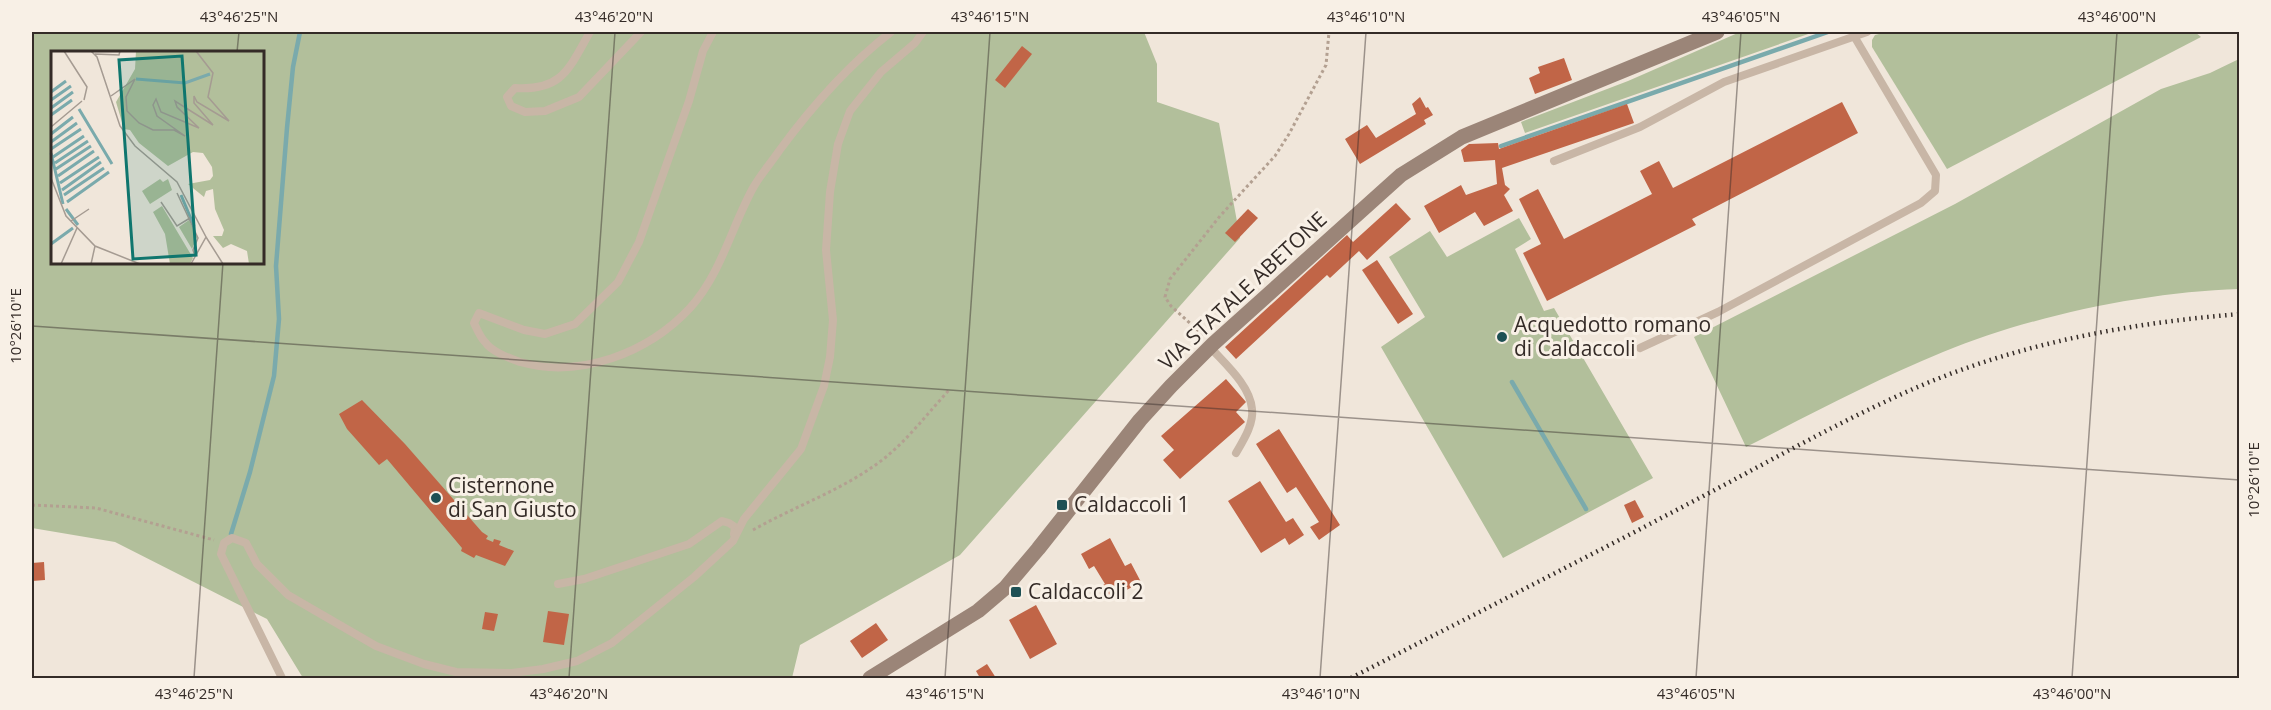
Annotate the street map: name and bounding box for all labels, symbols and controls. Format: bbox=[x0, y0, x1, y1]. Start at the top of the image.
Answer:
text: 43°46'25"N bbox=[200, 6, 278, 26]
text: 43°46'20"N bbox=[575, 6, 653, 26]
text: 43°46'15"N bbox=[951, 6, 1029, 26]
text: 43°46'10"N bbox=[1327, 6, 1405, 26]
text: 43°46'05"N bbox=[1702, 6, 1780, 26]
text: 43°46'00"N bbox=[2078, 6, 2156, 26]
inset map bbox=[51, 51, 264, 264]
street label: VIA STATALE ABETONE bbox=[1152, 205, 1332, 376]
text: 10°26'10"E bbox=[5, 288, 25, 364]
place label: Acquedotto romano di Caldaccoli bbox=[1514, 310, 1711, 362]
marker: Acquedotto romano di Caldaccoli bbox=[1495, 330, 1509, 344]
text: 10°26'10"E bbox=[2243, 442, 2263, 518]
place label: Cisternone di San Giusto bbox=[448, 471, 577, 523]
place label: Caldaccoli 1 bbox=[1074, 490, 1190, 518]
marker: Cisternone di San Giusto bbox=[429, 491, 443, 505]
marker: Caldaccoli 1 bbox=[1055, 498, 1069, 512]
place label: Caldaccoli 2 bbox=[1028, 577, 1144, 605]
marker: Caldaccoli 2 bbox=[1009, 585, 1023, 599]
text: 43°46'25"N bbox=[155, 683, 233, 703]
text: 43°46'20"N bbox=[530, 683, 608, 703]
text: 43°46'15"N bbox=[906, 683, 984, 703]
text: 43°46'10"N bbox=[1282, 683, 1360, 703]
text: 43°46'05"N bbox=[1657, 683, 1735, 703]
text: 43°46'00"N bbox=[2033, 683, 2111, 703]

